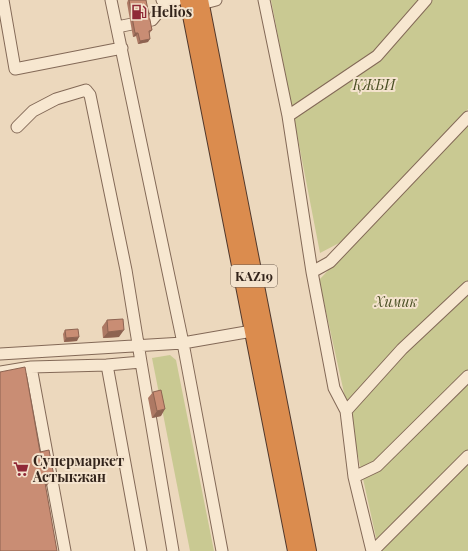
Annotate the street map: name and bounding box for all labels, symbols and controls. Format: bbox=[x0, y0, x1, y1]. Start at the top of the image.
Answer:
place label: Helios bbox=[151, 2, 192, 21]
fuel station icon: Helios bbox=[130, 3, 148, 21]
park label: ҚЖБИ bbox=[352, 75, 396, 94]
road number: KAZ19 bbox=[231, 265, 277, 287]
park label: Химик bbox=[374, 292, 417, 311]
place label: Супермаркет Астыкжан bbox=[32, 451, 124, 486]
supermarket icon: Супермаркет Астыкжан bbox=[12, 460, 30, 478]

